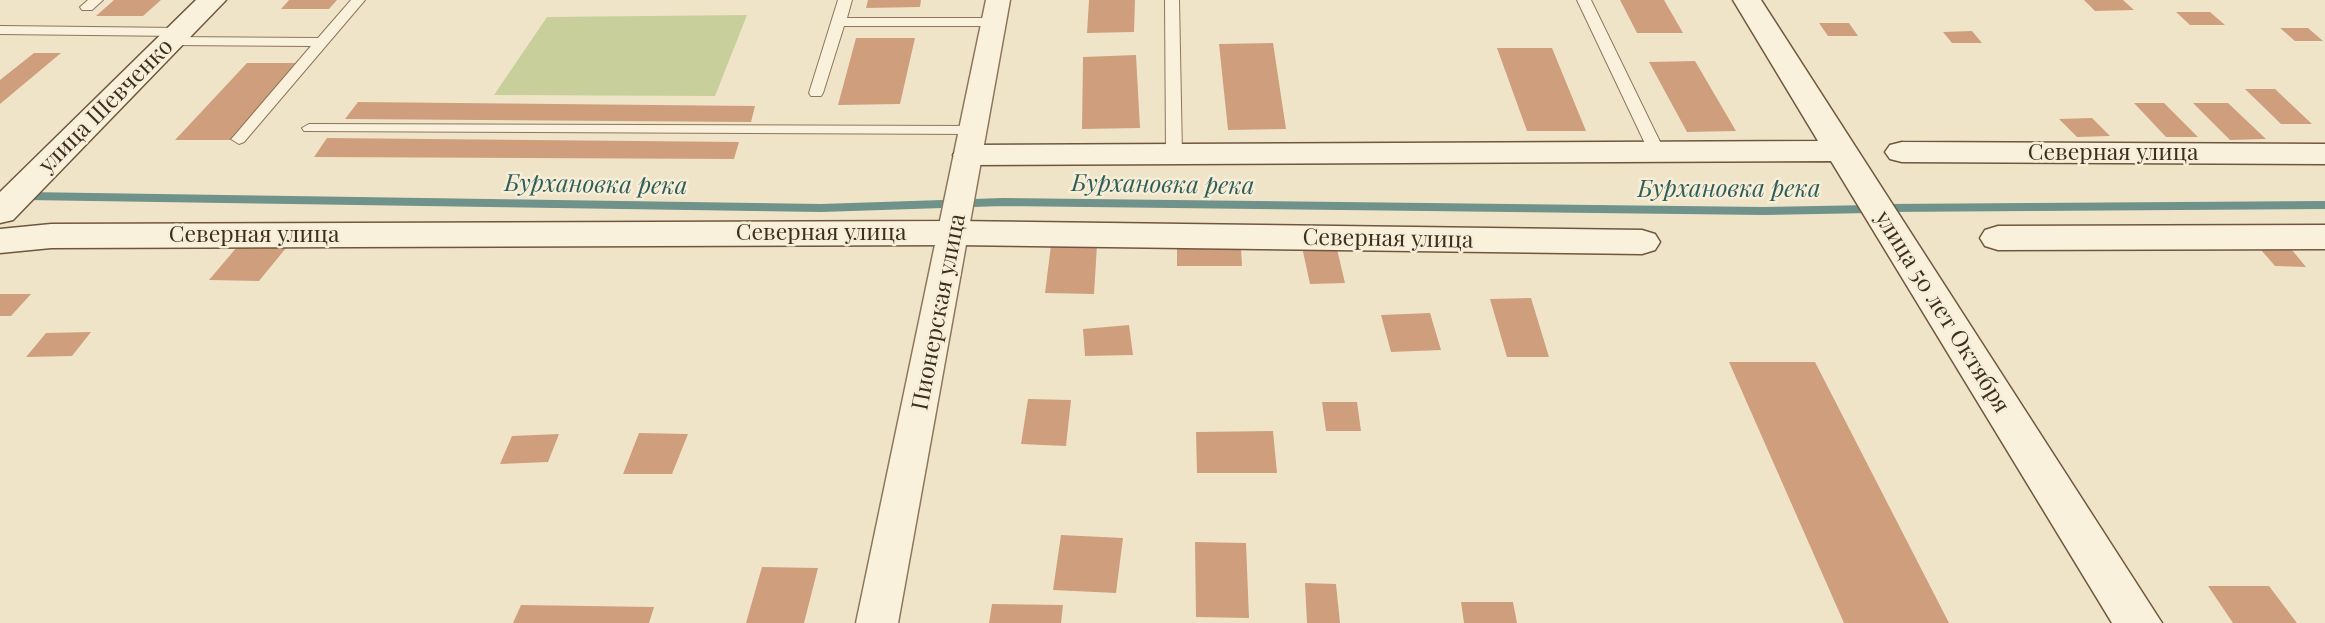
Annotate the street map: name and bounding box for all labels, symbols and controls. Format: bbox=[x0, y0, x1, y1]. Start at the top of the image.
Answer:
street label: улица Шевченко bbox=[33, 33, 179, 179]
street label: Северная улица bbox=[2028, 139, 2198, 167]
water label: Бурхановка река bbox=[504, 169, 688, 201]
water label: Бурхановка река bbox=[1071, 169, 1255, 201]
water label: Бурхановка река bbox=[1637, 176, 1821, 204]
street label: улица 50 лет Октября bbox=[1869, 206, 2015, 418]
street label: Пионерская улица bbox=[906, 211, 972, 413]
street label: Северная улица bbox=[736, 219, 906, 247]
street label: Северная улица bbox=[169, 221, 339, 249]
street label: Северная улица bbox=[1302, 224, 1474, 254]

